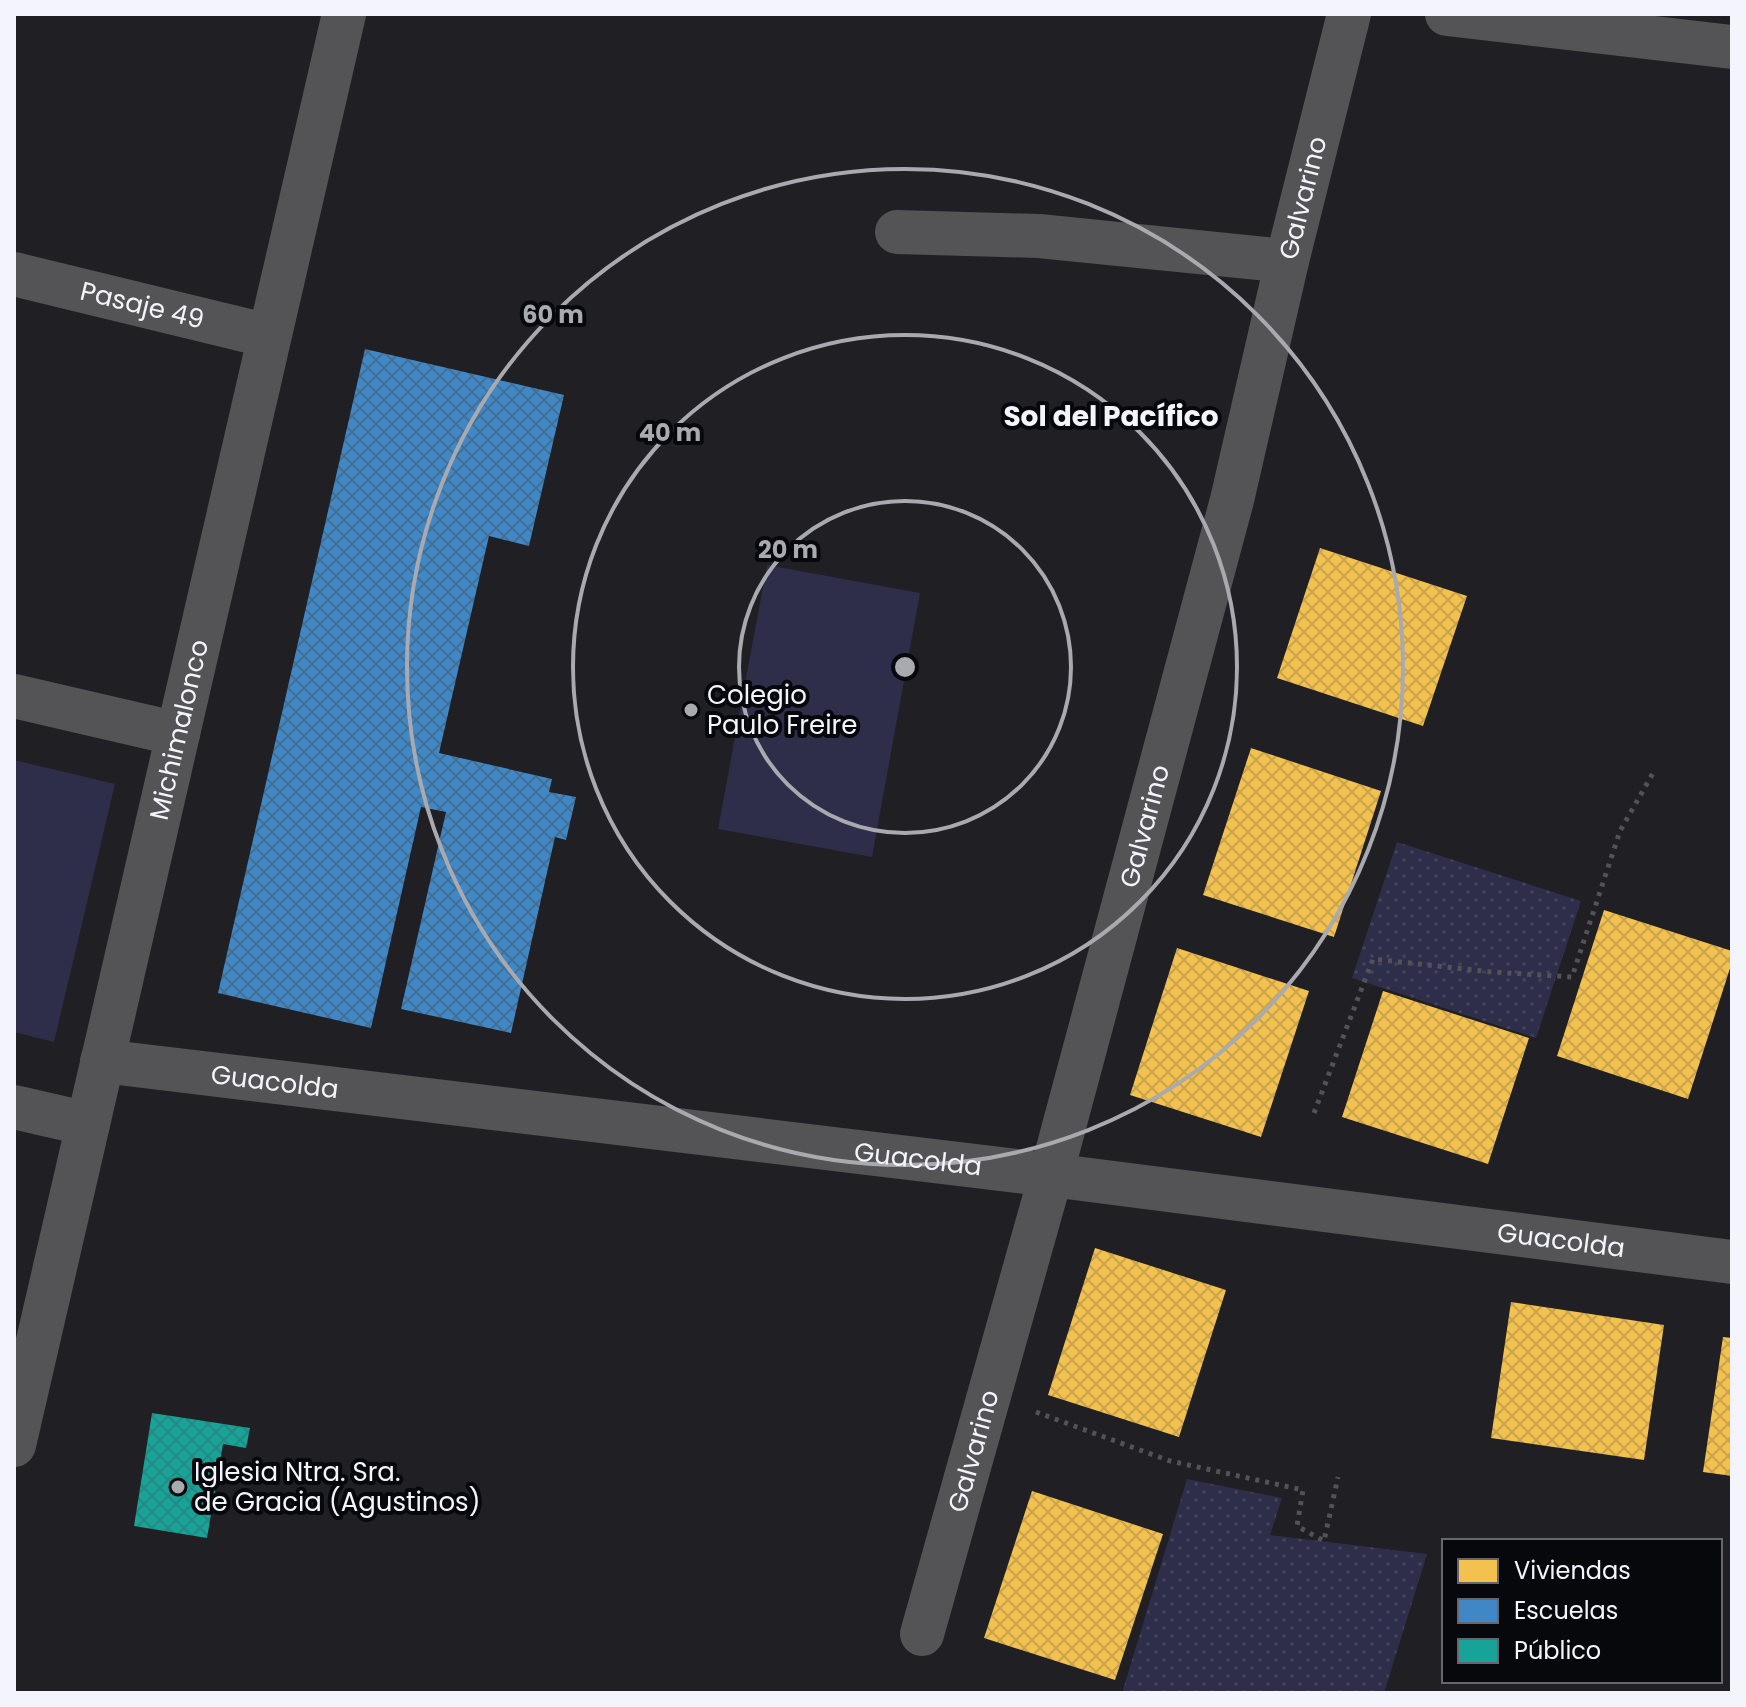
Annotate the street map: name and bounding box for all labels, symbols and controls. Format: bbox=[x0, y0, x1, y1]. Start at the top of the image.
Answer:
street label: Galvarino bbox=[1270, 132, 1336, 263]
street label: Pasaje 49 bbox=[77, 273, 208, 338]
text: 60 m bbox=[522, 298, 584, 331]
district label: Sol del Pacífico bbox=[1003, 397, 1219, 436]
text: 40 m bbox=[639, 416, 701, 449]
text: 20 m bbox=[758, 533, 818, 566]
street label: Michimalonco bbox=[141, 636, 217, 824]
centre of rings bbox=[891, 653, 919, 681]
place label: Colegio Paulo Freire bbox=[707, 677, 857, 743]
marker: Colegio Paulo Freire bbox=[682, 701, 700, 719]
street label: Galvarino bbox=[1111, 761, 1178, 892]
street label: Guacolda bbox=[209, 1056, 341, 1107]
street label: Guacolda bbox=[852, 1134, 984, 1185]
street label: Guacolda bbox=[1495, 1214, 1627, 1266]
street label: Galvarino bbox=[939, 1386, 1008, 1517]
place label: Iglesia Ntra. Sra. de Gracia (Agustinos) bbox=[194, 1454, 480, 1520]
marker: Iglesia Ntra. Sra. de Gracia (Agustinos) bbox=[169, 1478, 187, 1496]
legend bbox=[1442, 1539, 1722, 1683]
text: Viviendas bbox=[1514, 1554, 1631, 1587]
text: Escuelas bbox=[1514, 1594, 1618, 1627]
text: Público bbox=[1514, 1634, 1601, 1667]

